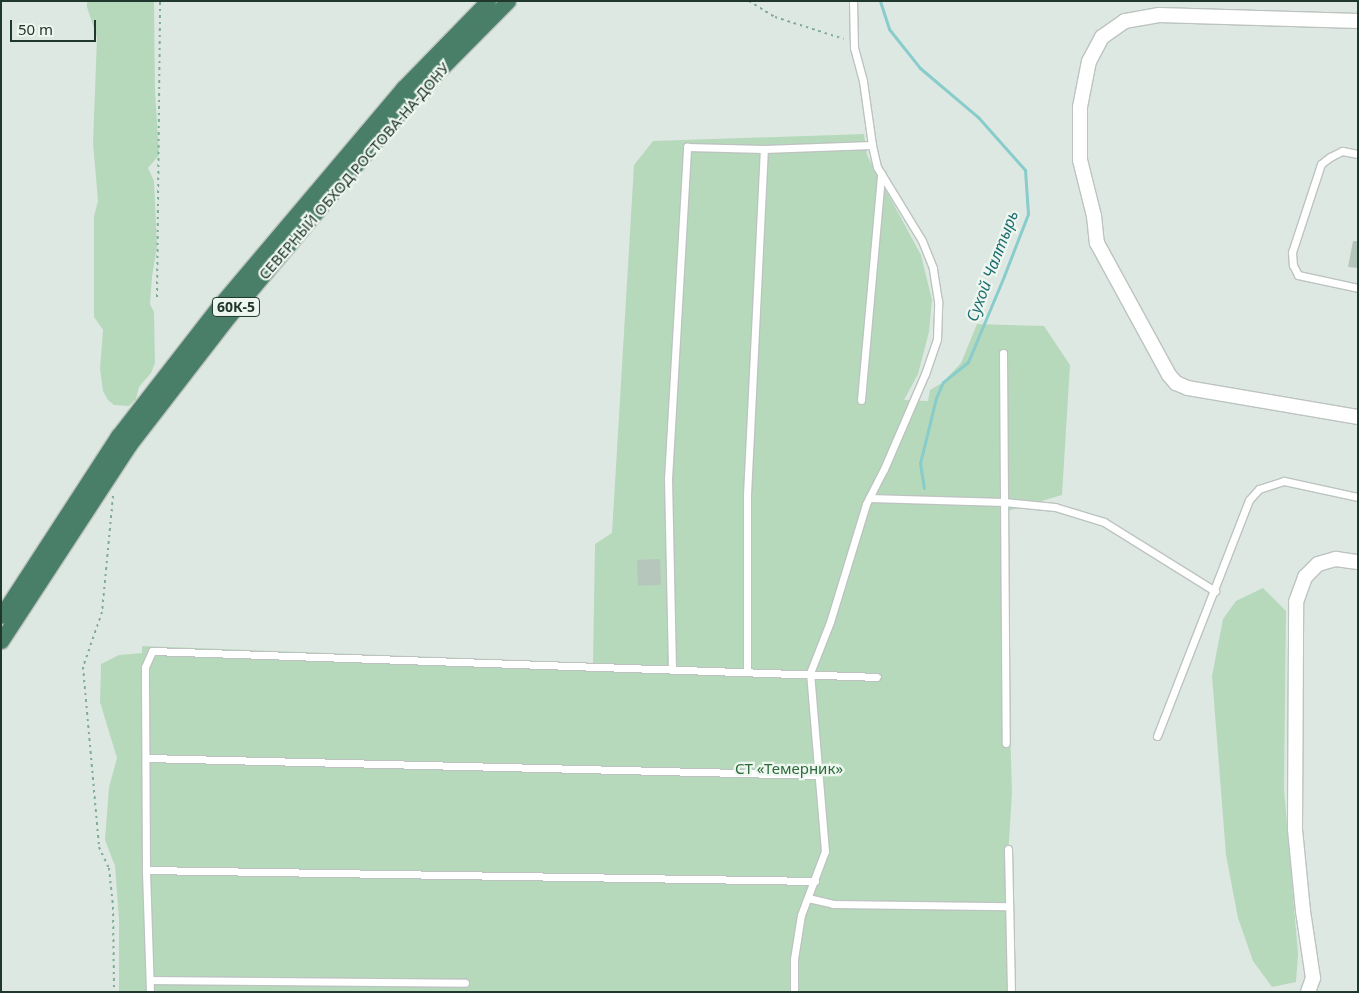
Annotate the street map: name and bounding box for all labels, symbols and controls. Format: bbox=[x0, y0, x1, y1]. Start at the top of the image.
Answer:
scale bar bbox=[12, 10, 99, 42]
text: 50 m bbox=[18, 19, 53, 39]
street label: СЕВЕРНЫЙ ОБХОД РОСТОВА-НА-ДОНУ bbox=[255, 59, 453, 283]
water label: Сухой Чалтырь bbox=[962, 208, 1022, 324]
road number: 60К-5 bbox=[211, 296, 261, 318]
park label: СТ «Темерник» bbox=[735, 760, 843, 778]

